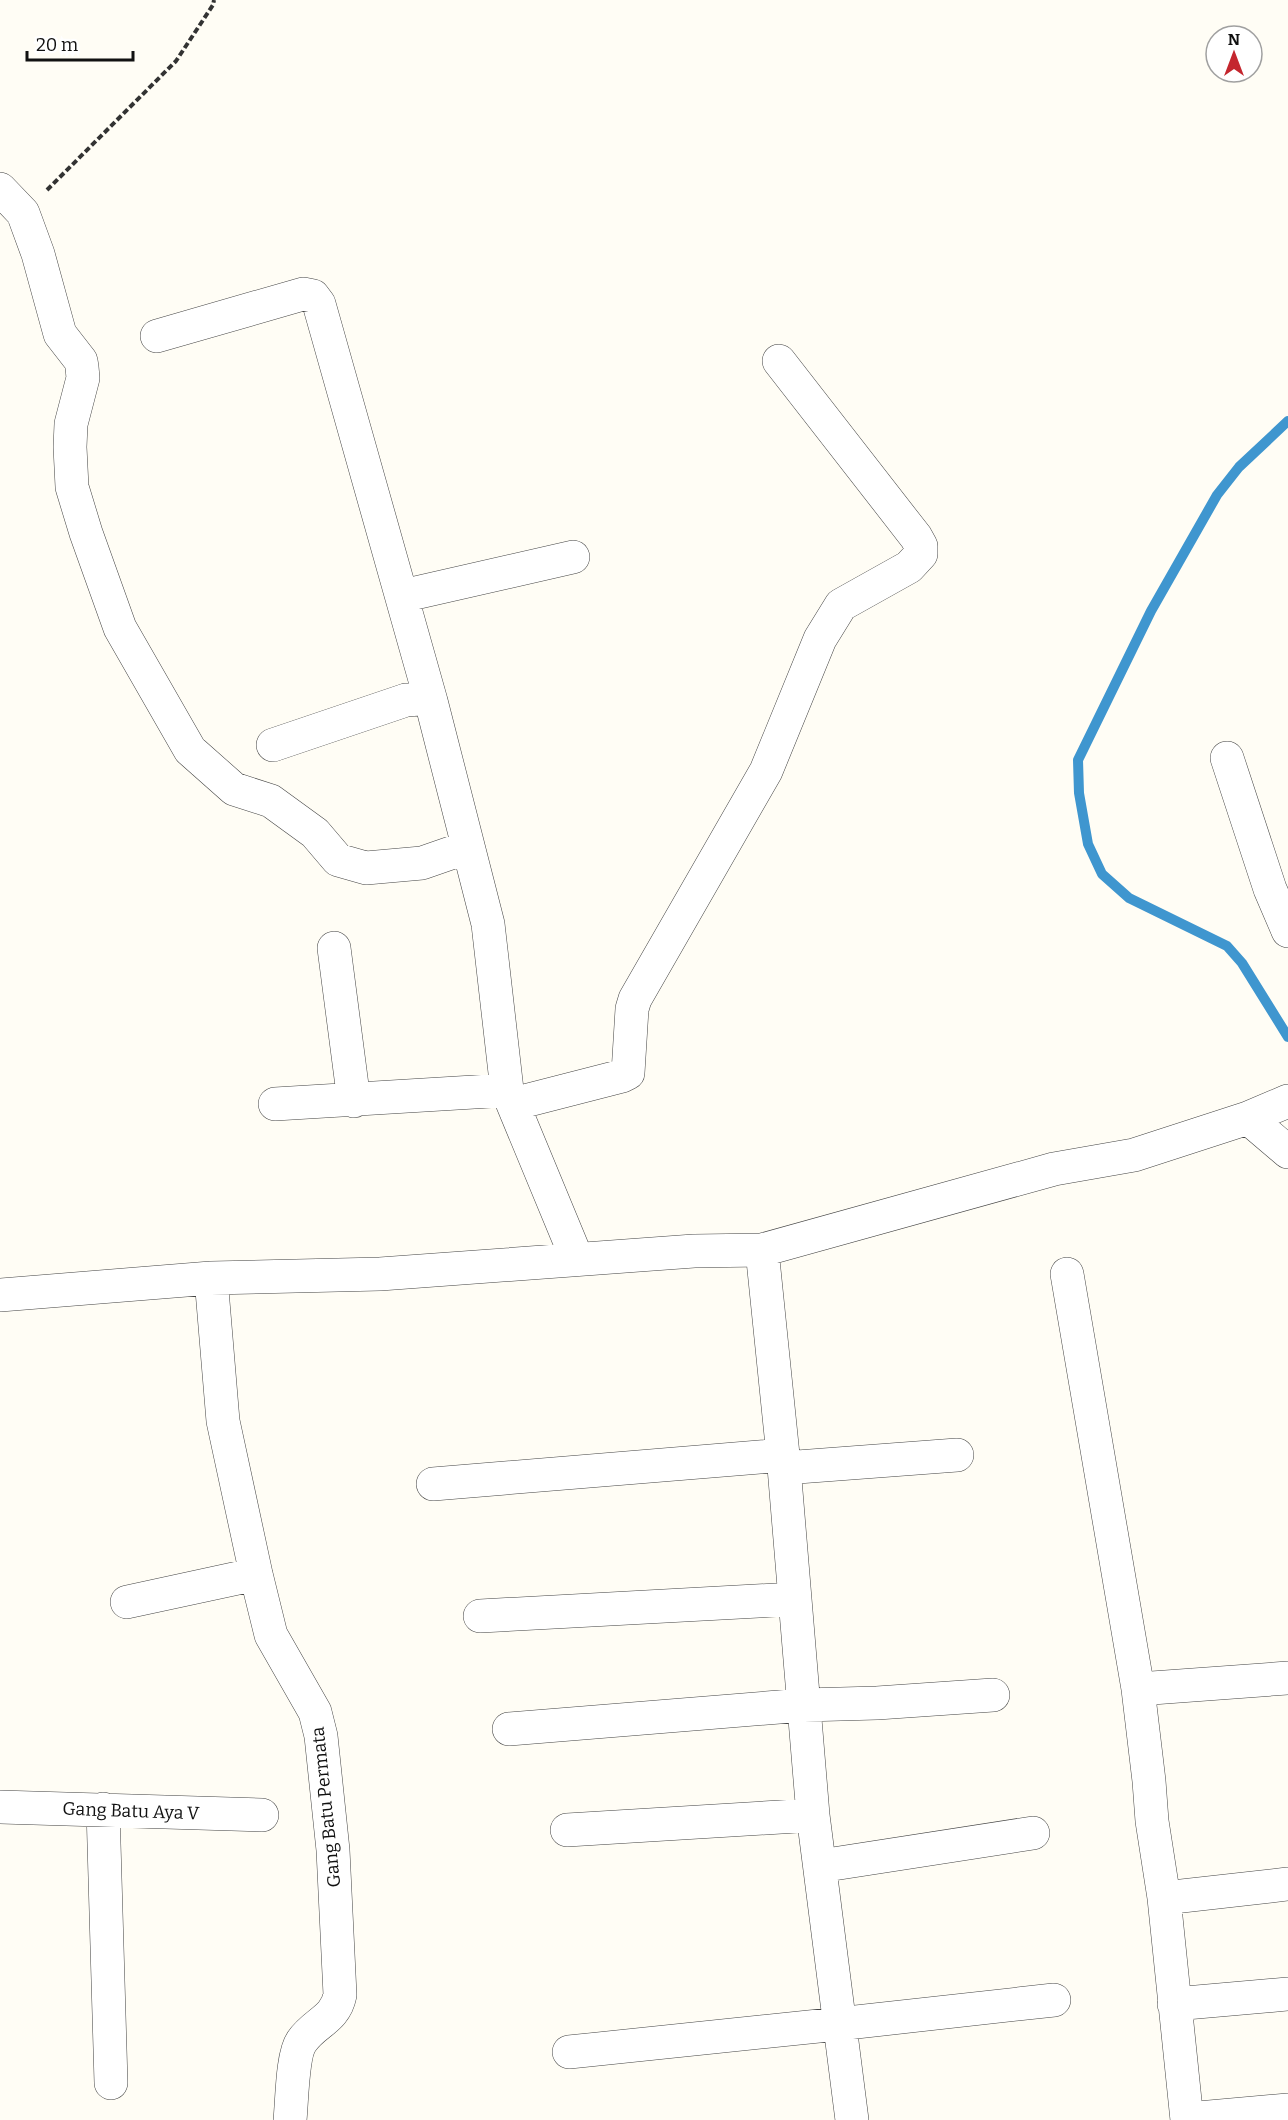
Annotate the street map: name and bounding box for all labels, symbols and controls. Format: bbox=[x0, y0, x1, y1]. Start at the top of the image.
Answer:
scale bar bbox=[27, 24, 134, 62]
north arrow bbox=[1204, 24, 1264, 84]
text: N bbox=[1228, 30, 1240, 49]
text: 20 m bbox=[36, 34, 78, 56]
street label: Gang Batu Permata bbox=[307, 1725, 345, 1888]
street label: Gang Batu Aya V bbox=[62, 1798, 200, 1824]

